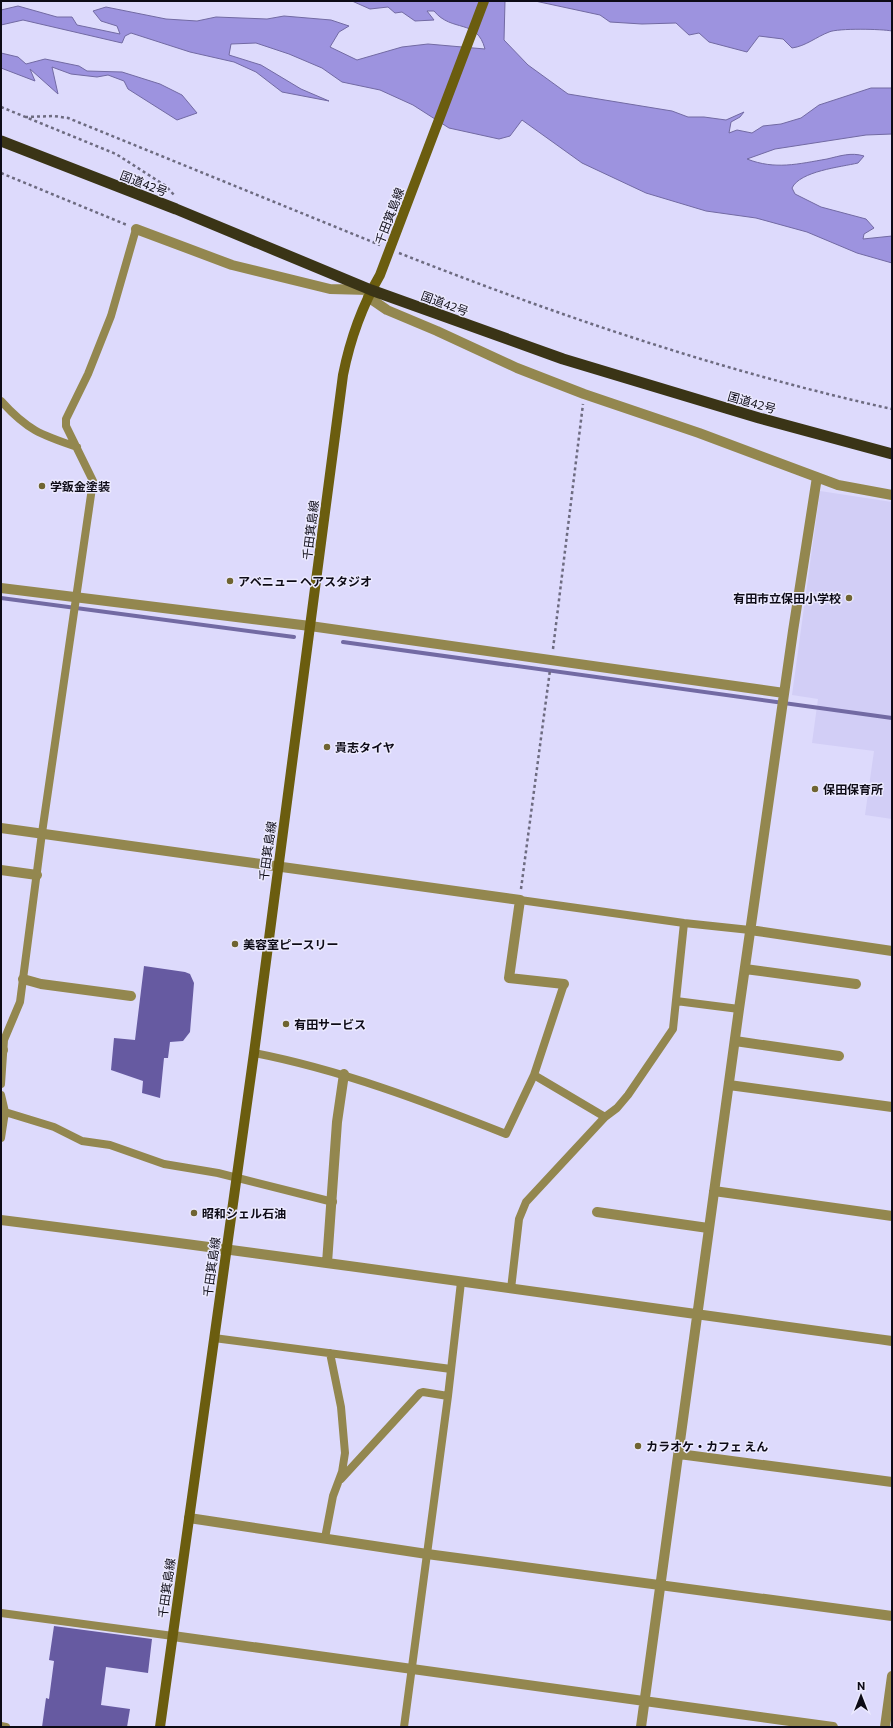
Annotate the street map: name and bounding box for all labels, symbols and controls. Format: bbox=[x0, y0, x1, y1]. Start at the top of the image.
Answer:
street label: 国道42号 bbox=[118, 168, 170, 198]
street label: 千田箕島線 bbox=[372, 185, 406, 247]
street label: 国道42号 bbox=[419, 288, 471, 318]
street label: 国道42号 bbox=[726, 388, 778, 416]
place label: 学鈑金塗装 bbox=[50, 479, 110, 493]
marker: 学鈑金塗装 bbox=[37, 481, 47, 491]
street label: 千田箕島線 bbox=[299, 499, 321, 561]
place label: アベニュー ヘアスタジオ bbox=[238, 574, 372, 588]
marker: アベニュー ヘアスタジオ bbox=[225, 576, 235, 586]
place label: 有田市立保田小学校 bbox=[733, 591, 841, 605]
marker: 有田市立保田小学校 bbox=[844, 593, 854, 603]
place label: 貴志タイヤ bbox=[335, 740, 395, 754]
marker: 貴志タイヤ bbox=[322, 742, 332, 752]
place label: 保田保育所 bbox=[823, 782, 883, 796]
marker: 保田保育所 bbox=[810, 784, 820, 794]
street label: 千田箕島線 bbox=[256, 820, 278, 882]
place label: 美容室ピースリー bbox=[243, 937, 338, 951]
marker: 美容室ピースリー bbox=[230, 939, 240, 949]
place label: 有田サービス bbox=[294, 1017, 366, 1031]
marker: 有田サービス bbox=[281, 1019, 291, 1029]
place label: 昭和シェル石油 bbox=[202, 1206, 286, 1220]
marker: 昭和シェル石油 bbox=[189, 1208, 199, 1218]
street label: 千田箕島線 bbox=[200, 1236, 222, 1298]
place label: カラオケ・カフェ えん bbox=[646, 1439, 768, 1453]
marker: カラオケ・カフェ えん bbox=[633, 1441, 643, 1451]
street label: 千田箕島線 bbox=[155, 1557, 177, 1619]
north arrow bbox=[841, 1676, 881, 1716]
text: N bbox=[857, 1679, 865, 1692]

